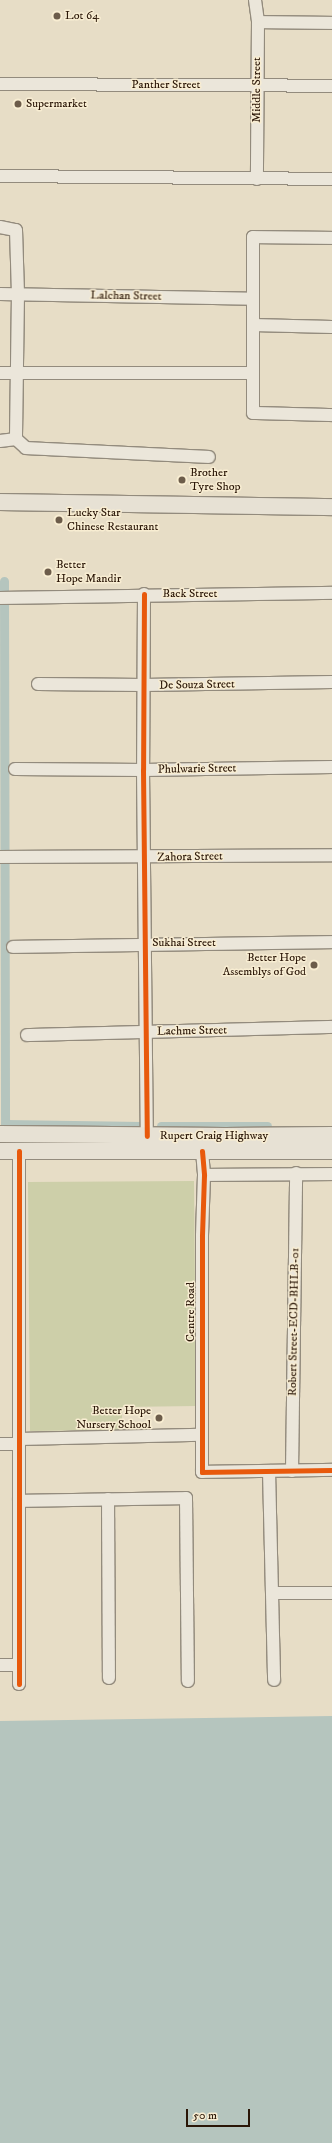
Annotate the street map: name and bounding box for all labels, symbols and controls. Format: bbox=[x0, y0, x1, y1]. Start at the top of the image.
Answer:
place label: Lot 64 bbox=[65, 9, 99, 23]
marker: Lot 64 bbox=[52, 11, 62, 21]
street label: Middle Street bbox=[250, 57, 264, 123]
street label: Panther Street bbox=[132, 78, 200, 92]
place label: Supermarket bbox=[26, 97, 87, 111]
marker: Supermarket bbox=[13, 99, 23, 109]
street label: Lalchan Street bbox=[90, 288, 162, 304]
place label: Brother Tyre Shop bbox=[190, 466, 241, 494]
marker: Brother Tyre Shop bbox=[177, 475, 187, 485]
place label: Lucky Star Chinese Restaurant bbox=[67, 506, 158, 534]
marker: Lucky Star Chinese Restaurant bbox=[54, 515, 64, 525]
place label: Better Hope Mandir bbox=[56, 558, 121, 586]
marker: Better Hope Mandir bbox=[43, 567, 53, 577]
street label: Back Street bbox=[163, 587, 217, 601]
street label: De Souza Street bbox=[159, 677, 235, 693]
street label: Phulwarie Street bbox=[158, 761, 236, 777]
street label: Zahora Street bbox=[157, 849, 223, 865]
street label: Sukhai Street bbox=[152, 936, 216, 950]
place label: Better Hope Assemblys of God bbox=[223, 951, 306, 979]
marker: Better Hope Assemblys of God bbox=[309, 960, 319, 970]
street label: Lachme Street bbox=[157, 1023, 227, 1039]
street label: Rupert Craig Highway bbox=[160, 1129, 268, 1143]
street label: Robert Street-ECD-BHLB-01 bbox=[286, 1248, 302, 1396]
street label: Centre Road bbox=[184, 1282, 198, 1342]
place label: Better Hope Nursery School bbox=[76, 1404, 151, 1432]
marker: Better Hope Nursery School bbox=[154, 1413, 164, 1423]
scale bar bbox=[188, 2101, 252, 2127]
text: 50 m bbox=[193, 2108, 217, 2123]

